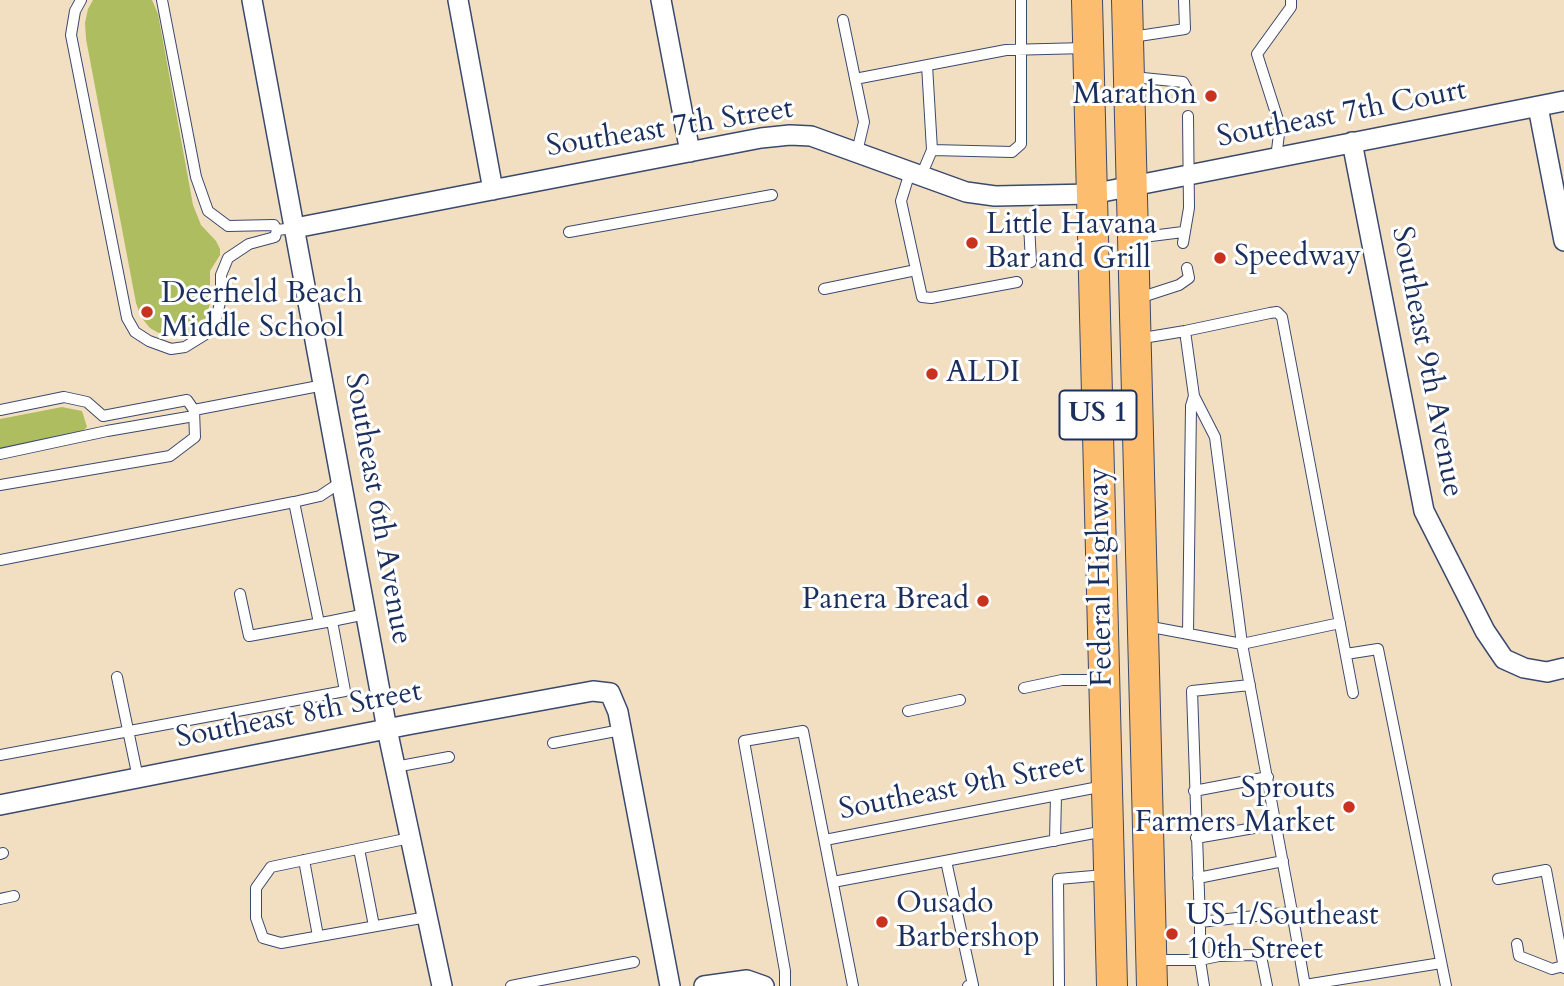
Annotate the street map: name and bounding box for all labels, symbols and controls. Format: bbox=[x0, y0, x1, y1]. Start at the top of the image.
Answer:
street label: Southeast 7th Court bbox=[1214, 73, 1470, 157]
place label: Marathon bbox=[1073, 78, 1197, 114]
marker: Marathon bbox=[1203, 88, 1219, 104]
street label: Southeast 7th Street bbox=[544, 92, 796, 166]
place label: Little Havana Bar and Grill bbox=[986, 208, 1157, 278]
street label: Southeast 9th Avenue bbox=[1382, 224, 1470, 500]
marker: Little Havana Bar and Grill bbox=[964, 235, 980, 251]
place label: Speedway bbox=[1234, 240, 1361, 276]
marker: Speedway bbox=[1212, 250, 1228, 266]
place label: Deerfield Beach Middle School bbox=[161, 277, 363, 348]
marker: Deerfield Beach Middle School bbox=[139, 304, 155, 320]
place label: ALDI bbox=[946, 356, 1020, 392]
marker: ALDI bbox=[924, 366, 940, 382]
street label: Southeast 6th Avenue bbox=[335, 371, 419, 647]
road number: US 1 bbox=[1060, 390, 1136, 440]
street label: Federal Highway bbox=[1082, 467, 1122, 687]
place label: Panera Bread bbox=[802, 583, 969, 619]
marker: Panera Bread bbox=[975, 593, 991, 609]
street label: Southeast 8th Street bbox=[173, 675, 425, 757]
street label: Southeast 9th Street bbox=[836, 747, 1088, 829]
place label: Sprouts Farmers Market bbox=[1135, 772, 1335, 842]
marker: Sprouts Farmers Market bbox=[1341, 799, 1357, 815]
place label: Ousado Barbershop bbox=[896, 887, 1040, 958]
place label: US 1/Southeast 10th Street bbox=[1186, 899, 1378, 970]
marker: Ousado Barbershop bbox=[874, 914, 890, 930]
marker: US 1/Southeast 10th Street bbox=[1164, 926, 1180, 942]

